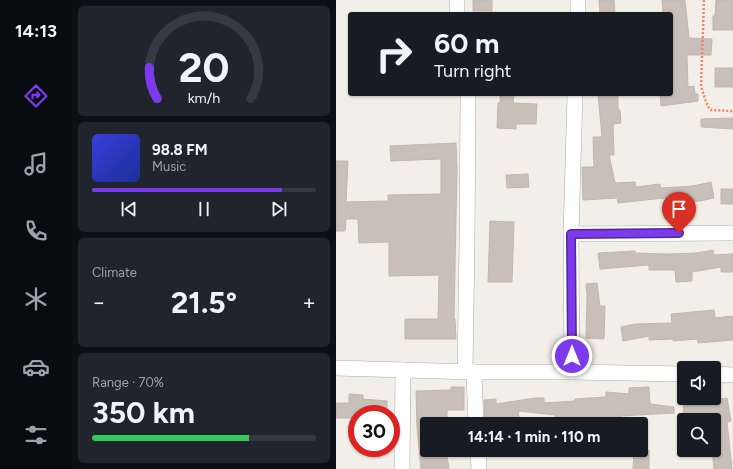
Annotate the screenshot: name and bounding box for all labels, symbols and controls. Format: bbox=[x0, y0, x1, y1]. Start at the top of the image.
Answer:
text: 14:13 bbox=[15, 20, 57, 42]
text: 60 m bbox=[434, 26, 499, 60]
icon: right bbox=[368, 28, 420, 80]
text: 20 bbox=[178, 42, 230, 92]
text: Turn right bbox=[434, 60, 511, 82]
icon: directions bbox=[22, 82, 50, 110]
text: km/h bbox=[188, 88, 220, 106]
text: 98.8 FM bbox=[152, 141, 208, 159]
icon: music bbox=[22, 150, 50, 178]
text: Music bbox=[152, 159, 186, 174]
pin bbox=[662, 192, 696, 233]
icon: previous bbox=[118, 198, 140, 220]
icon: pause bbox=[193, 198, 215, 220]
icon: next bbox=[268, 198, 290, 220]
icon: arrive bbox=[668, 198, 690, 220]
icon: phone bbox=[22, 217, 50, 245]
text: Climate bbox=[92, 265, 137, 280]
text: 21.5° bbox=[171, 284, 237, 321]
icon: climate bbox=[22, 285, 50, 313]
text: − bbox=[92, 289, 106, 316]
text: + bbox=[302, 289, 316, 316]
position arrow bbox=[551, 335, 593, 377]
icon: car bbox=[22, 353, 50, 381]
map controls bbox=[677, 361, 721, 457]
button: sound bbox=[677, 361, 721, 405]
text: Range · 70% bbox=[92, 375, 164, 390]
text: 350 km bbox=[92, 394, 195, 431]
speed limit sign: 30 bbox=[348, 405, 400, 457]
button: search bbox=[677, 413, 721, 457]
icon: filters bbox=[22, 421, 50, 449]
text: 14:14 · 1 min · 110 m bbox=[468, 428, 600, 446]

